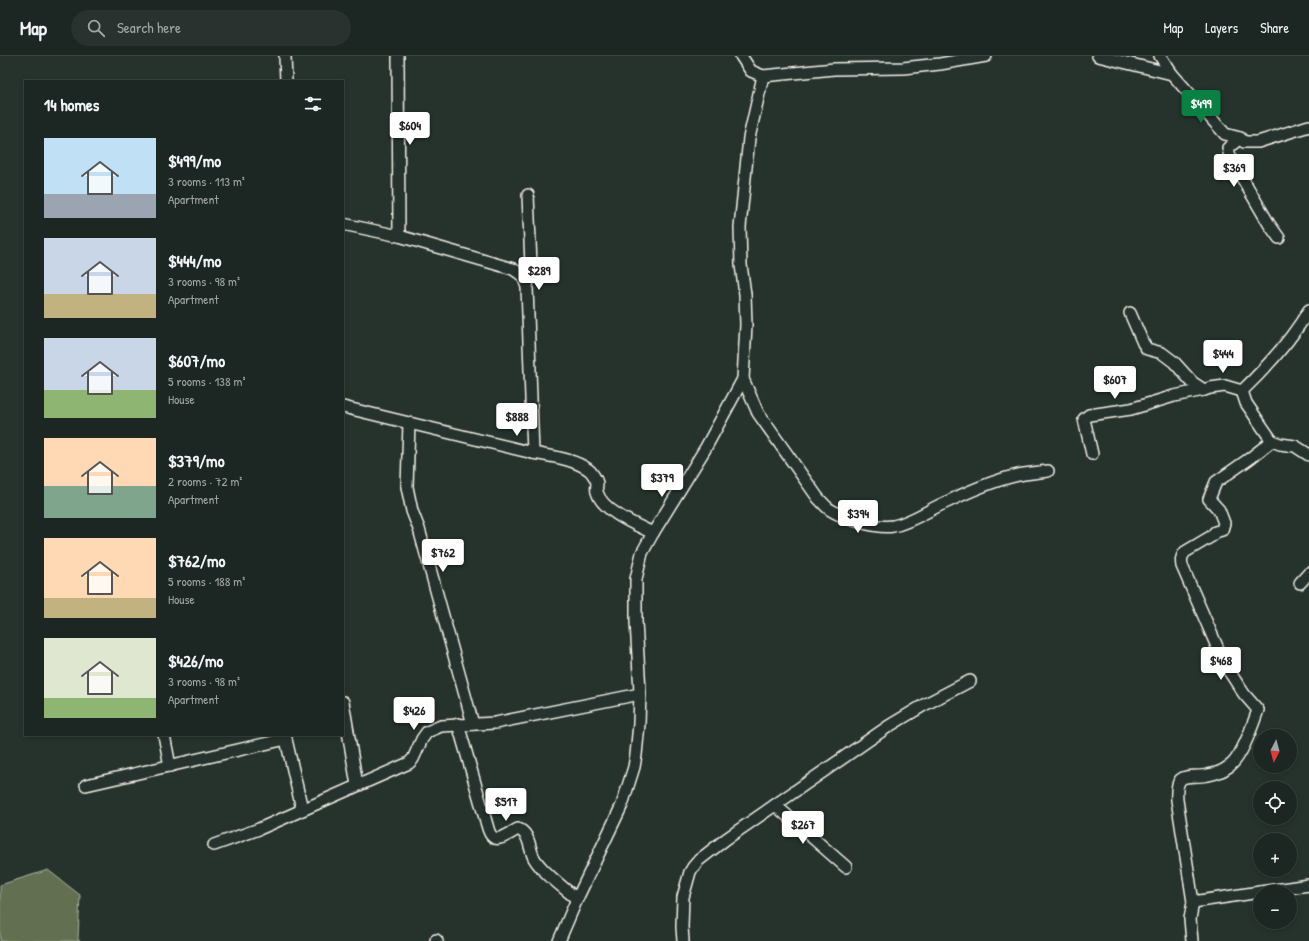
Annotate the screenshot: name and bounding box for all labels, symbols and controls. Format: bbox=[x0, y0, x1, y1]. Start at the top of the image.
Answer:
search box bbox=[71, 10, 351, 46]
text: Map bbox=[20, 15, 47, 41]
icon: search bbox=[85, 17, 107, 39]
text: Search here bbox=[117, 17, 181, 38]
text: Map bbox=[1163, 18, 1183, 37]
text: Layers bbox=[1205, 18, 1238, 37]
text: Share bbox=[1260, 18, 1289, 37]
pin: $499 bbox=[1177, 90, 1225, 124]
text: 14 homes bbox=[44, 93, 99, 116]
icon: filters bbox=[302, 93, 324, 115]
text: $499 bbox=[1190, 94, 1212, 112]
pin: $604 bbox=[386, 112, 434, 146]
text: $604 bbox=[399, 116, 421, 134]
text: $499/mo bbox=[168, 149, 221, 172]
icon: home bbox=[76, 154, 124, 202]
pin: $369 bbox=[1210, 154, 1258, 188]
text: $369 bbox=[1223, 158, 1245, 176]
text: 3 rooms · 113 m² bbox=[168, 172, 245, 190]
text: Apartment bbox=[168, 190, 219, 208]
text: $444/mo bbox=[168, 249, 221, 272]
icon: home bbox=[76, 254, 124, 302]
pin: $289 bbox=[515, 257, 563, 291]
text: $289 bbox=[527, 261, 551, 279]
text: 3 rooms · 98 m² bbox=[168, 272, 240, 290]
text: Apartment bbox=[168, 290, 219, 308]
pin: $444 bbox=[1199, 340, 1247, 374]
text: $444 bbox=[1212, 344, 1234, 362]
text: $607/mo bbox=[168, 349, 225, 372]
icon: home bbox=[76, 354, 124, 402]
pin: $607 bbox=[1091, 366, 1139, 400]
text: $607 bbox=[1103, 370, 1127, 388]
text: 5 rooms · 138 m² bbox=[168, 372, 245, 390]
text: House bbox=[168, 390, 195, 408]
pin: $888 bbox=[493, 403, 541, 437]
text: $888 bbox=[505, 407, 529, 425]
text: $379/mo bbox=[168, 449, 225, 472]
icon: home bbox=[76, 454, 124, 502]
pin: $379 bbox=[638, 464, 686, 498]
text: $379 bbox=[650, 468, 674, 486]
text: 2 rooms · 72 m² bbox=[168, 472, 242, 490]
text: Apartment bbox=[168, 490, 219, 508]
pin: $394 bbox=[834, 500, 882, 534]
text: $394 bbox=[847, 504, 869, 522]
pin: $762 bbox=[419, 539, 467, 573]
text: $762 bbox=[431, 543, 455, 561]
text: $762/mo bbox=[168, 549, 225, 572]
icon: home bbox=[76, 554, 124, 602]
text: 5 rooms · 188 m² bbox=[168, 572, 245, 590]
text: House bbox=[168, 590, 195, 608]
pin: $468 bbox=[1197, 647, 1245, 681]
text: $426/mo bbox=[168, 649, 223, 672]
text: $468 bbox=[1210, 651, 1232, 669]
icon: home bbox=[76, 654, 124, 702]
text: 3 rooms · 98 m² bbox=[168, 672, 240, 690]
text: Apartment bbox=[168, 690, 219, 708]
pin: $426 bbox=[390, 697, 438, 731]
text: $426 bbox=[403, 701, 425, 719]
north arrow bbox=[1253, 729, 1297, 773]
map controls bbox=[1253, 729, 1297, 929]
button: locate bbox=[1253, 781, 1297, 825]
pin: $517 bbox=[482, 788, 530, 822]
text: $517 bbox=[494, 792, 518, 810]
pin: $267 bbox=[779, 811, 827, 845]
text: $267 bbox=[791, 815, 815, 833]
button: + bbox=[1253, 833, 1297, 877]
button: − bbox=[1253, 885, 1297, 929]

